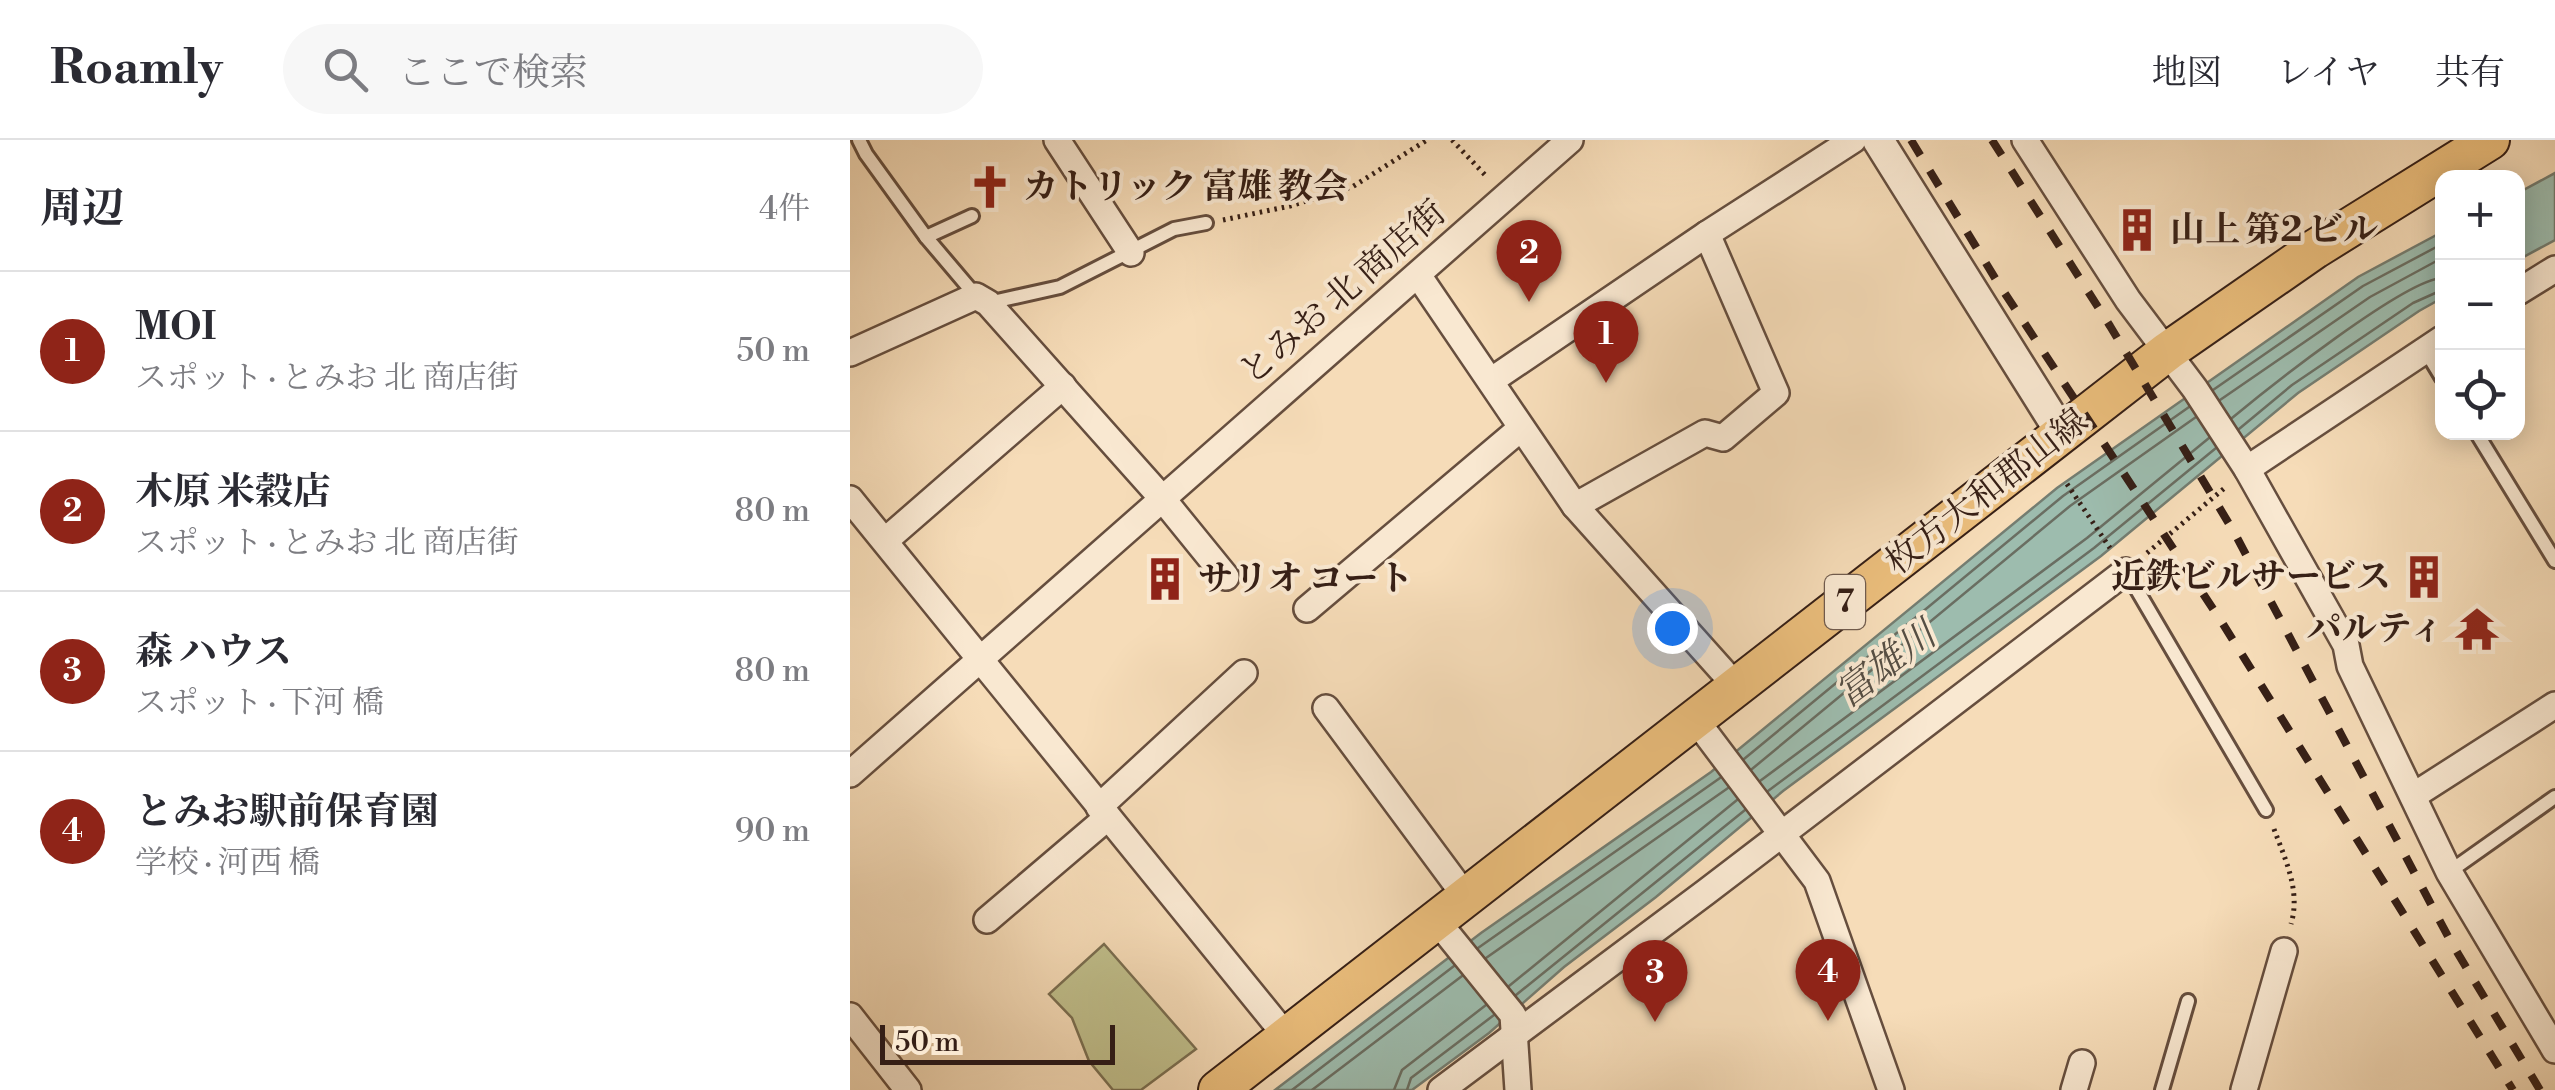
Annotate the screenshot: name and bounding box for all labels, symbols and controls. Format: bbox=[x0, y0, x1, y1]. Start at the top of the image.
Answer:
search box bbox=[283, 24, 983, 114]
text: Roamly bbox=[50, 39, 223, 99]
icon: search bbox=[318, 42, 373, 97]
text: ここで検索 bbox=[398, 50, 588, 97]
text: 地図 bbox=[2152, 52, 2222, 95]
text: レイヤ bbox=[2277, 52, 2380, 95]
text: 共有 bbox=[2435, 52, 2505, 95]
church icon: カトリック 富雄 教会 bbox=[966, 163, 1014, 211]
place label: カトリック 富雄 教会 bbox=[1023, 166, 1348, 209]
map controls bbox=[2435, 170, 2525, 440]
button: + bbox=[2435, 170, 2525, 260]
text: 周辺 bbox=[40, 183, 124, 236]
text: 4件 bbox=[759, 189, 810, 229]
street label: とみお 北 商店街 bbox=[1231, 192, 1455, 394]
building icon: 山上 第2 ビル bbox=[2113, 206, 2161, 254]
place label: 山上 第2 ビル bbox=[2170, 209, 2378, 252]
pin: 2 bbox=[1496, 220, 1562, 302]
button: − bbox=[2435, 260, 2525, 350]
pin: 1 bbox=[1574, 300, 1638, 383]
text: MOI bbox=[135, 304, 216, 351]
text: 1 bbox=[65, 331, 80, 371]
text: 50 m bbox=[737, 331, 810, 371]
button: locate bbox=[2435, 350, 2525, 440]
text: スポット · とみお 北 商店街 bbox=[135, 358, 519, 398]
street label: 枚方大和郡山線 bbox=[1877, 400, 2097, 584]
text: 木原 米穀店 bbox=[135, 469, 331, 516]
text: 2 bbox=[62, 491, 83, 531]
text: 80 m bbox=[735, 491, 810, 531]
text: スポット · とみお 北 商店街 bbox=[135, 523, 519, 563]
building icon: 近鉄ビルサービス bbox=[2400, 553, 2448, 601]
building icon: サリオ コート bbox=[1141, 555, 1189, 603]
place label: 近鉄ビルサービス bbox=[2111, 556, 2391, 599]
place label: サリオ コート bbox=[1198, 558, 1413, 601]
road number: 7 bbox=[1825, 575, 1865, 629]
your location bbox=[1647, 603, 1698, 654]
temple icon: パルティ bbox=[2453, 605, 2501, 653]
place label: パルティ bbox=[2307, 608, 2444, 651]
water label: 富雄川 bbox=[1826, 610, 1949, 718]
text: 森 ハウス bbox=[135, 629, 292, 676]
text: 3 bbox=[63, 651, 82, 691]
text: 80 m bbox=[735, 651, 810, 691]
text: スポット · 下河 橋 bbox=[135, 683, 384, 723]
text: とみお駅前保育園 bbox=[135, 789, 439, 836]
text: 4 bbox=[62, 811, 83, 851]
text: 90 m bbox=[735, 811, 810, 851]
text: 学校 · 河西 橋 bbox=[135, 843, 320, 883]
pin: 4 bbox=[1796, 938, 1860, 1021]
pin: 3 bbox=[1622, 940, 1688, 1022]
scale bar bbox=[880, 1020, 1115, 1064]
text: 50 m bbox=[895, 1025, 959, 1060]

